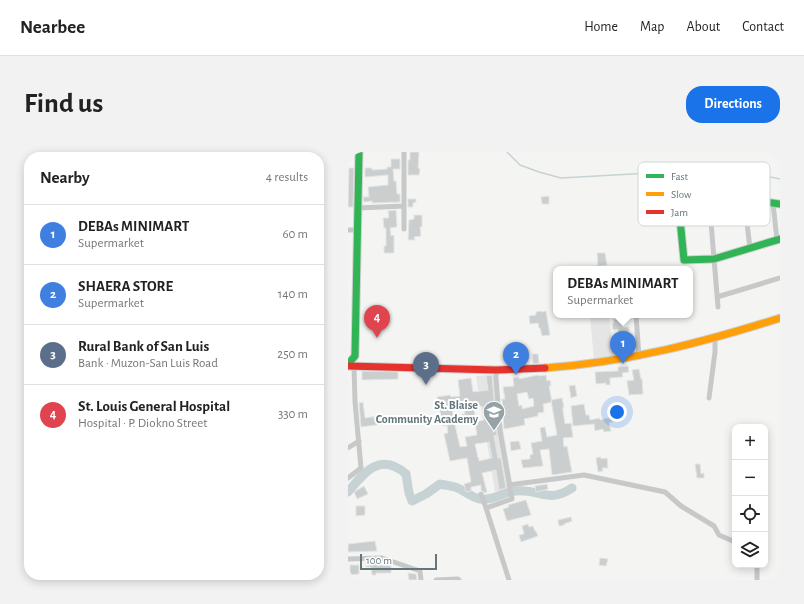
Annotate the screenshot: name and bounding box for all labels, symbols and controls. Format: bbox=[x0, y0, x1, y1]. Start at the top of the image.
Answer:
text: Nearbee bbox=[20, 18, 85, 37]
text: Home bbox=[584, 20, 618, 34]
text: Map bbox=[640, 20, 664, 34]
text: About bbox=[686, 20, 720, 34]
text: Contact bbox=[742, 20, 784, 34]
button: Directions bbox=[686, 86, 780, 123]
text: Find us bbox=[24, 90, 103, 118]
legend bbox=[638, 162, 770, 226]
text: Nearby bbox=[40, 169, 90, 186]
text: 4 results bbox=[266, 171, 308, 184]
text: Fast bbox=[671, 171, 689, 182]
text: Slow bbox=[671, 189, 692, 200]
text: Jam bbox=[671, 207, 688, 218]
text: DEBAs MINIMART bbox=[78, 219, 189, 234]
text: 1 bbox=[51, 228, 55, 241]
text: 60 m bbox=[282, 228, 308, 241]
text: Supermarket bbox=[78, 237, 144, 250]
popup bbox=[553, 266, 693, 318]
text: DEBAs MINIMART bbox=[567, 276, 679, 291]
text: SHAERA STORE bbox=[78, 279, 173, 294]
text: 2 bbox=[50, 288, 56, 301]
text: 140 m bbox=[278, 288, 308, 301]
text: Supermarket bbox=[567, 294, 633, 307]
text: Supermarket bbox=[78, 297, 144, 310]
pin: 4 bbox=[364, 305, 390, 338]
pin: 1 bbox=[610, 331, 636, 364]
text: Rural Bank of San Luis bbox=[78, 339, 209, 354]
pin: 2 bbox=[503, 342, 529, 375]
text: 3 bbox=[50, 348, 56, 361]
text: 250 m bbox=[277, 348, 308, 361]
pin: 3 bbox=[413, 352, 439, 385]
text: Bank · Muzon-San Luis Road bbox=[78, 357, 218, 370]
text: St. Louis General Hospital bbox=[78, 399, 230, 414]
place label: St. Blaise Community Academy bbox=[376, 399, 479, 426]
school or university icon: St. Blaise Community Academy bbox=[481, 399, 507, 432]
your location bbox=[607, 402, 627, 422]
text: 4 bbox=[50, 408, 56, 421]
text: 330 m bbox=[278, 408, 308, 421]
text: Hospital · P. Diokno Street bbox=[78, 417, 207, 430]
map controls bbox=[732, 424, 768, 568]
button: + bbox=[732, 424, 768, 460]
button: − bbox=[732, 460, 768, 496]
button: locate bbox=[732, 496, 768, 532]
button: layers bbox=[732, 532, 768, 568]
scale bar bbox=[360, 552, 437, 571]
text: 100 m bbox=[366, 555, 392, 566]

